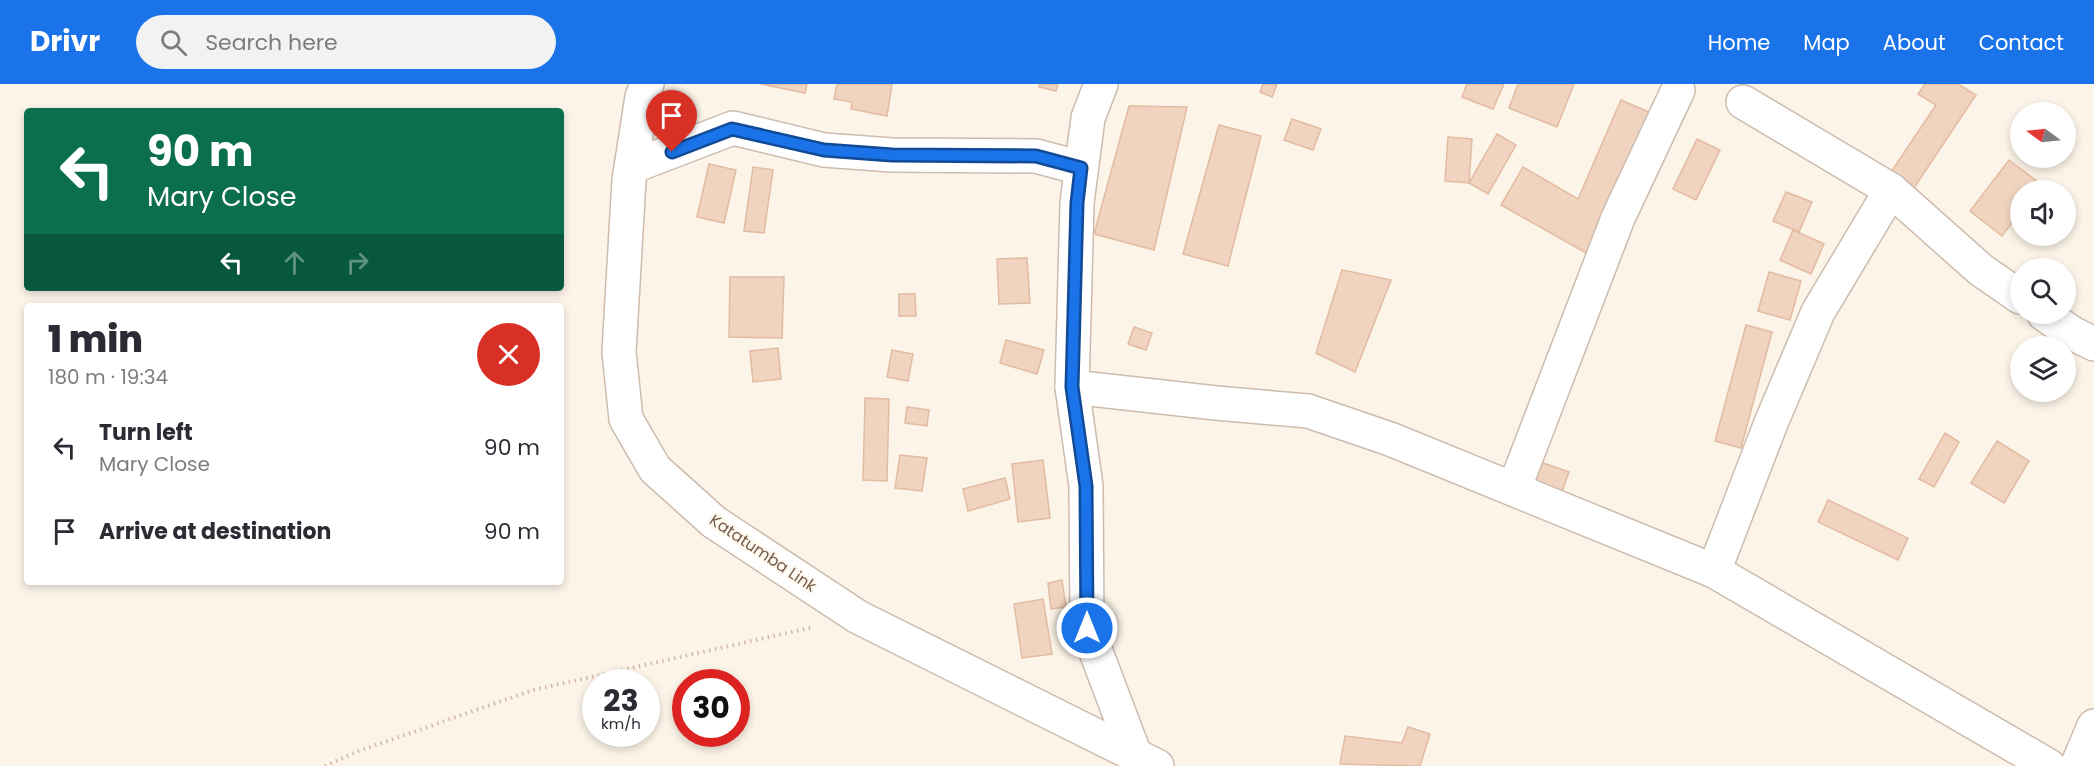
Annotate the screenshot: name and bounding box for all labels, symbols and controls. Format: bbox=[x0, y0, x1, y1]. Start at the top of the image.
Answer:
search box bbox=[136, 15, 556, 69]
text: Drivr bbox=[30, 22, 100, 61]
icon: search bbox=[157, 26, 190, 59]
text: Search here bbox=[205, 27, 338, 58]
text: Home bbox=[1708, 28, 1770, 57]
text: Map bbox=[1803, 28, 1850, 57]
text: About bbox=[1883, 28, 1946, 57]
text: Contact bbox=[1979, 28, 2064, 57]
pin bbox=[646, 90, 697, 152]
icon: arrive bbox=[655, 99, 688, 132]
north arrow bbox=[2010, 102, 2076, 168]
map controls bbox=[2010, 102, 2076, 402]
text: 90 m bbox=[147, 122, 254, 181]
icon: left bbox=[48, 132, 126, 210]
text: Mary Close bbox=[147, 178, 297, 215]
button: sound bbox=[2010, 180, 2076, 246]
icon: left bbox=[215, 246, 248, 279]
icon: ahead bbox=[278, 246, 311, 279]
icon: right bbox=[341, 246, 374, 279]
button: search bbox=[2010, 258, 2076, 324]
text: 1 min bbox=[48, 314, 143, 365]
button: close bbox=[477, 323, 540, 386]
button: layers bbox=[2010, 336, 2076, 402]
text: 180 m · 19:34 bbox=[48, 363, 168, 391]
text: Turn left bbox=[99, 417, 193, 448]
icon: left bbox=[48, 431, 81, 464]
text: 90 m bbox=[484, 432, 540, 463]
text: Mary Close bbox=[99, 450, 210, 478]
street label: Katatumba Link bbox=[705, 509, 822, 598]
icon: arrive bbox=[48, 515, 81, 548]
text: Arrive at destination bbox=[99, 516, 331, 547]
text: 90 m bbox=[484, 516, 540, 547]
position arrow bbox=[1055, 596, 1119, 660]
speed limit sign: 30 bbox=[672, 669, 750, 747]
text: 23 bbox=[603, 679, 639, 722]
text: km/h bbox=[601, 713, 641, 734]

